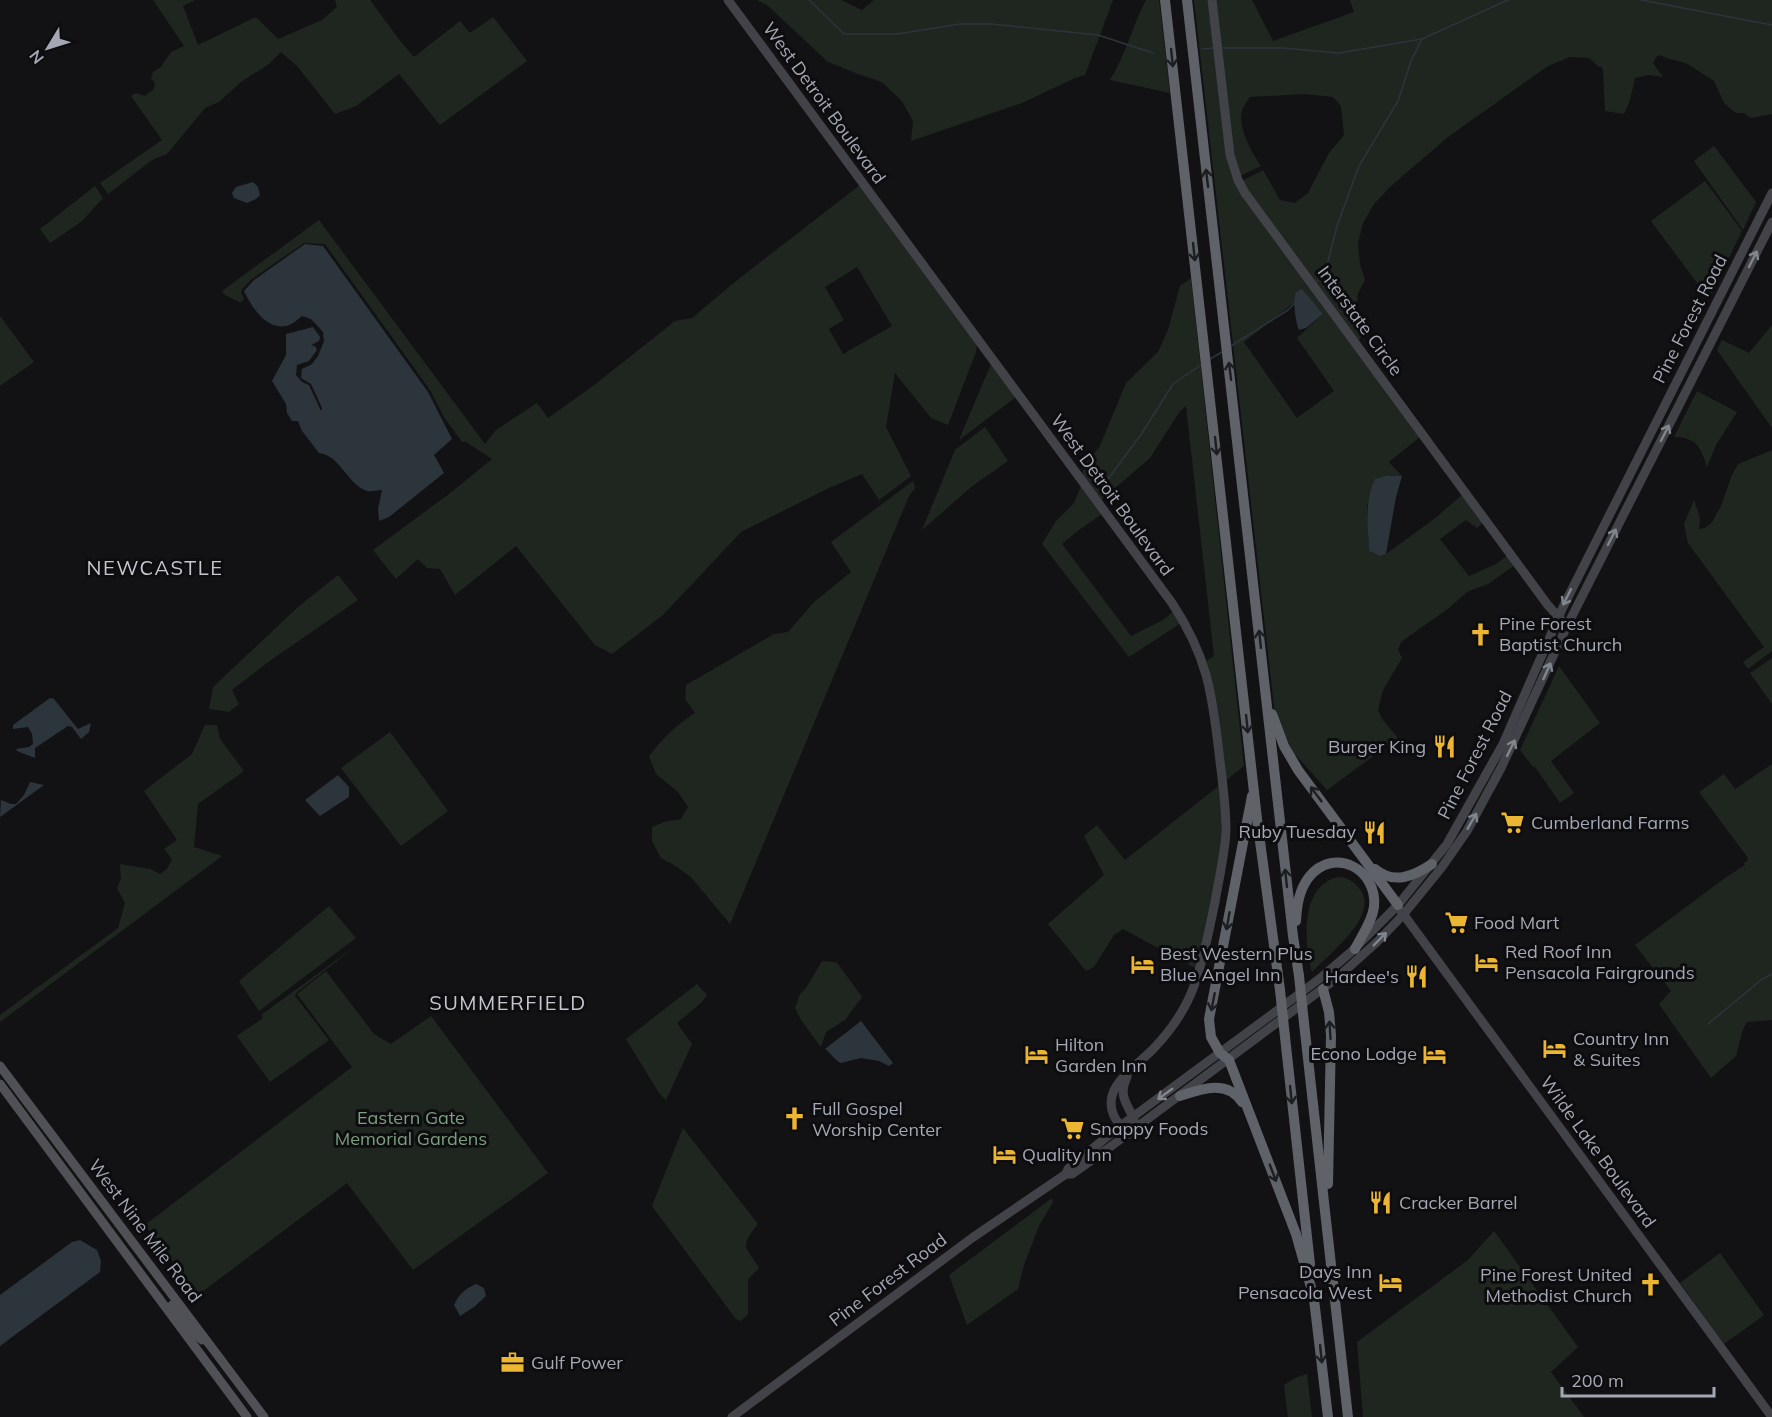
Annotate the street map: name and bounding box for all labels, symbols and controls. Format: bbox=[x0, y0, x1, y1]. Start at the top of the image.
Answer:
street label: West Detroit Boulevard bbox=[758, 17, 891, 188]
north arrow bbox=[18, 18, 78, 78]
text: N bbox=[25, 46, 48, 68]
one-way arrow bbox=[1167, 48, 1178, 68]
one-way arrow bbox=[1201, 168, 1212, 188]
one-way arrow bbox=[1189, 241, 1200, 261]
one-way arrow bbox=[1748, 250, 1759, 268]
street label: Pine Forest Road bbox=[1647, 251, 1732, 387]
street label: Interstate Circle bbox=[1313, 261, 1408, 380]
one-way arrow bbox=[1224, 362, 1235, 382]
street label: West Detroit Boulevard bbox=[1046, 409, 1179, 580]
one-way arrow bbox=[1660, 424, 1672, 442]
one-way arrow bbox=[1211, 435, 1222, 455]
one-way arrow bbox=[1607, 528, 1619, 546]
district label: NEWCASTLE bbox=[87, 555, 223, 580]
one-way arrow bbox=[1561, 588, 1573, 606]
place label: Pine Forest Baptist Church bbox=[1499, 612, 1622, 656]
church icon: Pine Forest Baptist Church bbox=[1468, 621, 1494, 647]
one-way arrow bbox=[1254, 630, 1265, 649]
one-way arrow bbox=[1541, 662, 1553, 680]
street label: Pine Forest Road bbox=[1432, 687, 1517, 823]
one-way arrow bbox=[1242, 714, 1253, 734]
restaurant icon: Burger King bbox=[1431, 734, 1457, 760]
place label: Burger King bbox=[1328, 735, 1426, 758]
one-way arrow bbox=[1506, 739, 1518, 757]
one-way arrow bbox=[1309, 786, 1322, 802]
supermarket icon: Cumberland Farms bbox=[1500, 810, 1526, 836]
place label: Cumberland Farms bbox=[1531, 811, 1689, 834]
one-way arrow bbox=[1466, 813, 1478, 830]
restaurant icon: Ruby Tuesday bbox=[1361, 819, 1387, 845]
place label: Ruby Tuesday bbox=[1238, 820, 1356, 843]
one-way arrow bbox=[1280, 868, 1291, 888]
supermarket icon: Food Mart bbox=[1443, 910, 1469, 936]
one-way arrow bbox=[1222, 911, 1233, 931]
place label: Food Mart bbox=[1474, 911, 1559, 934]
one-way arrow bbox=[1373, 931, 1388, 946]
place label: Red Roof Inn Pensacola Fairgrounds bbox=[1505, 940, 1695, 984]
place label: Best Western Plus Blue Angel Inn bbox=[1160, 942, 1313, 986]
hotel icon: Red Roof Inn Pensacola Fairgrounds bbox=[1474, 949, 1500, 975]
hotel icon: Best Western Plus Blue Angel Inn bbox=[1129, 951, 1155, 977]
restaurant icon: Hardee's bbox=[1404, 964, 1430, 990]
place label: Hardee's bbox=[1325, 965, 1399, 988]
district label: SUMMERFIELD bbox=[429, 990, 587, 1015]
one-way arrow bbox=[1207, 991, 1218, 1011]
one-way arrow bbox=[1325, 1021, 1336, 1041]
place label: Country Inn & Suites bbox=[1573, 1027, 1669, 1071]
place label: Hilton Garden Inn bbox=[1055, 1033, 1147, 1077]
hotel icon: Country Inn & Suites bbox=[1542, 1036, 1568, 1062]
hotel icon: Econo Lodge bbox=[1422, 1041, 1448, 1067]
hotel icon: Hilton Garden Inn bbox=[1024, 1042, 1050, 1068]
place label: Econo Lodge bbox=[1311, 1042, 1417, 1065]
street label: Wilde Lake Boulevard bbox=[1536, 1071, 1661, 1232]
one-way arrow bbox=[1286, 1085, 1297, 1105]
one-way arrow bbox=[1157, 1088, 1173, 1100]
place label: Full Gospel Worship Center bbox=[812, 1097, 942, 1141]
park label: Eastern Gate Memorial Gardens bbox=[335, 1106, 487, 1150]
church icon: Full Gospel Worship Center bbox=[781, 1106, 807, 1132]
supermarket icon: Snappy Foods bbox=[1059, 1116, 1085, 1142]
place label: Snappy Foods bbox=[1090, 1117, 1208, 1140]
hotel icon: Quality Inn bbox=[991, 1142, 1017, 1168]
place label: Quality Inn bbox=[1022, 1143, 1112, 1166]
street label: West Nine Mile Road bbox=[84, 1154, 207, 1307]
one-way arrow bbox=[1268, 1163, 1279, 1182]
restaurant icon: Cracker Barrel bbox=[1368, 1190, 1394, 1216]
place label: Cracker Barrel bbox=[1399, 1191, 1518, 1214]
street label: Pine Forest Road bbox=[824, 1228, 951, 1331]
place label: Days Inn Pensacola West bbox=[1238, 1260, 1372, 1304]
place label: Pine Forest United Methodist Church bbox=[1480, 1263, 1632, 1307]
hotel icon: Days Inn Pensacola West bbox=[1377, 1269, 1403, 1295]
church icon: Pine Forest United Methodist Church bbox=[1637, 1272, 1663, 1298]
one-way arrow bbox=[1315, 1343, 1326, 1363]
office icon: Gulf Power bbox=[500, 1350, 526, 1376]
place label: Gulf Power bbox=[531, 1351, 623, 1374]
scale bar bbox=[1562, 1360, 1714, 1398]
text: 200 m bbox=[1571, 1369, 1624, 1392]

